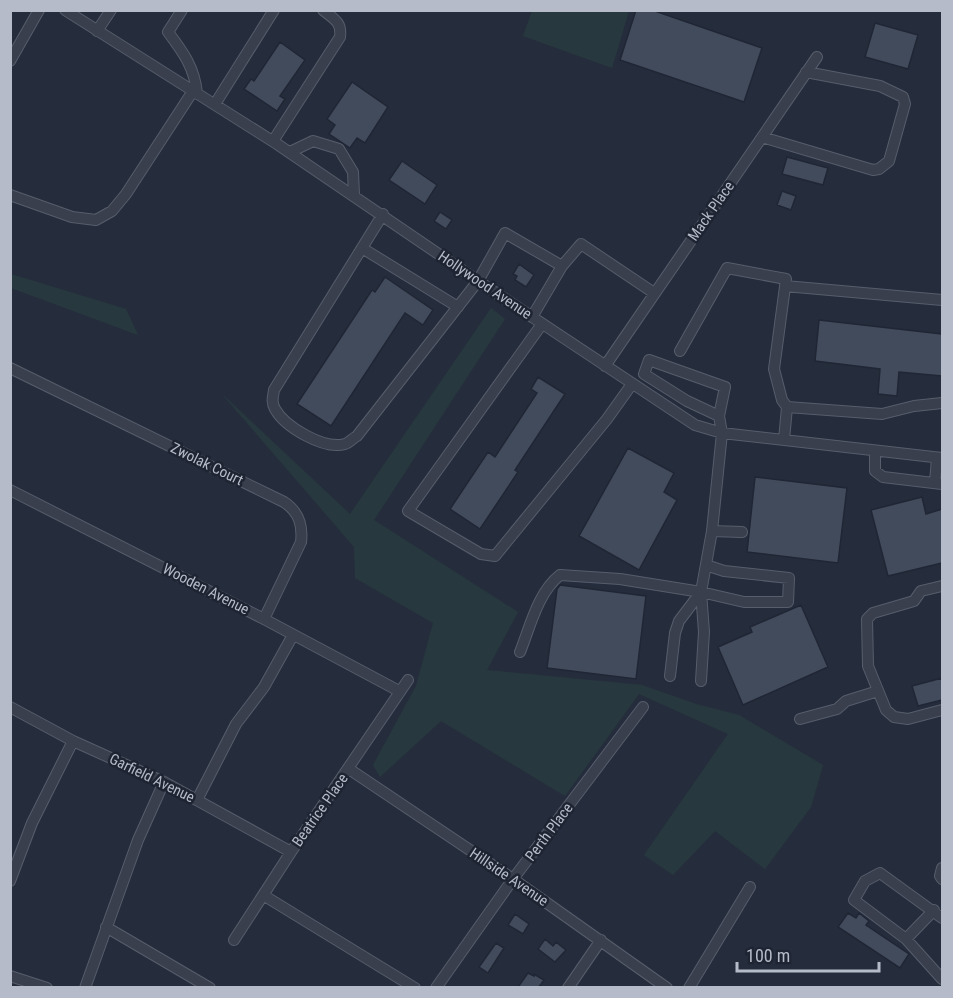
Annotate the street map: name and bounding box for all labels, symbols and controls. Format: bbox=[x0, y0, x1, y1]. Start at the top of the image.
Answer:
street label: Mack Place bbox=[684, 178, 738, 244]
street label: Hollywood Avenue bbox=[435, 247, 535, 323]
street label: Zwolak Court bbox=[168, 439, 246, 489]
street label: Wooden Avenue bbox=[160, 560, 252, 618]
street label: Garfield Avenue bbox=[106, 750, 198, 806]
street label: Beatrice Place bbox=[288, 770, 352, 850]
street label: Perth Place bbox=[521, 799, 577, 865]
street label: Hillside Avenue bbox=[466, 844, 552, 910]
scale bar bbox=[737, 935, 880, 973]
text: 100 m bbox=[746, 945, 790, 966]

